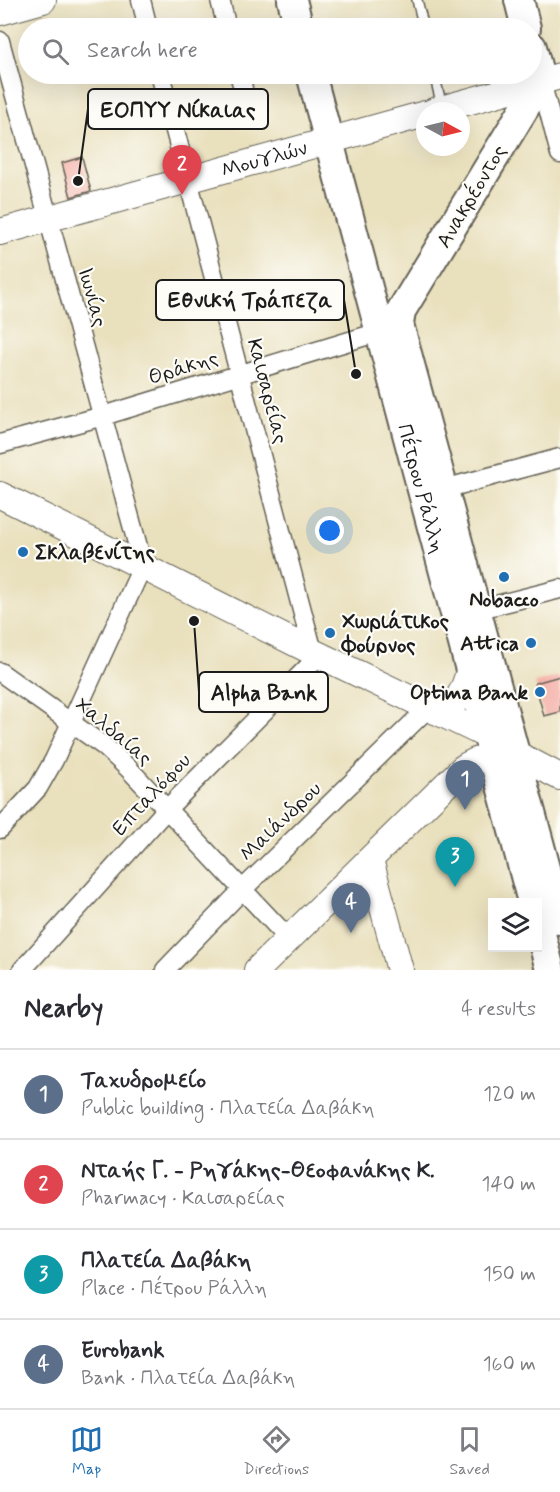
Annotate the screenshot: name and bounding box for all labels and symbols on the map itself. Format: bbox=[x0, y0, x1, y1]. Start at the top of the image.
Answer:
callout: ΕΟΠΥΥ Νίκαιας bbox=[88, 89, 268, 129]
text: ΕΟΠΥΥ Νίκαιας bbox=[100, 97, 256, 125]
north arrow bbox=[416, 102, 470, 156]
street label: Μουγλών bbox=[218, 134, 311, 185]
street label: Ανακρέοντος bbox=[429, 139, 514, 253]
pin: 2 bbox=[162, 146, 201, 195]
street label: Ιωνίας bbox=[71, 264, 113, 330]
callout: Εθνική Τράπεζα bbox=[156, 280, 344, 320]
text: Εθνική Τράπεζα bbox=[168, 287, 332, 315]
street label: Καισαρείας bbox=[240, 336, 295, 447]
street label: Θράκης bbox=[145, 344, 222, 392]
street label: Πέτρου Ράλλη bbox=[390, 421, 451, 557]
your location bbox=[315, 516, 344, 545]
place label: Σκλαβενίτης bbox=[35, 539, 155, 567]
marker: Σκλαβενίτης bbox=[16, 545, 30, 559]
marker: Nobacco bbox=[497, 570, 511, 584]
place label: Nobacco bbox=[469, 586, 539, 614]
place label: Χωριάτικος Φούρνος bbox=[341, 608, 449, 660]
marker: Χωριάτικος Φούρνος bbox=[323, 626, 337, 640]
place label: Attica bbox=[460, 630, 519, 658]
marker: Attica bbox=[524, 636, 538, 650]
callout: Alpha Bank bbox=[199, 672, 328, 712]
place label: Optima Bank bbox=[410, 679, 528, 707]
text: Alpha Bank bbox=[211, 680, 317, 708]
marker: Optima Bank bbox=[533, 685, 547, 699]
street label: Χαλδαίας bbox=[69, 691, 158, 772]
street label: Επταλόφου bbox=[106, 747, 197, 842]
pin: 1 bbox=[446, 760, 484, 810]
street label: Μαιάνδρου bbox=[234, 776, 328, 868]
pin: 3 bbox=[436, 838, 474, 887]
pin: 4 bbox=[332, 884, 370, 933]

